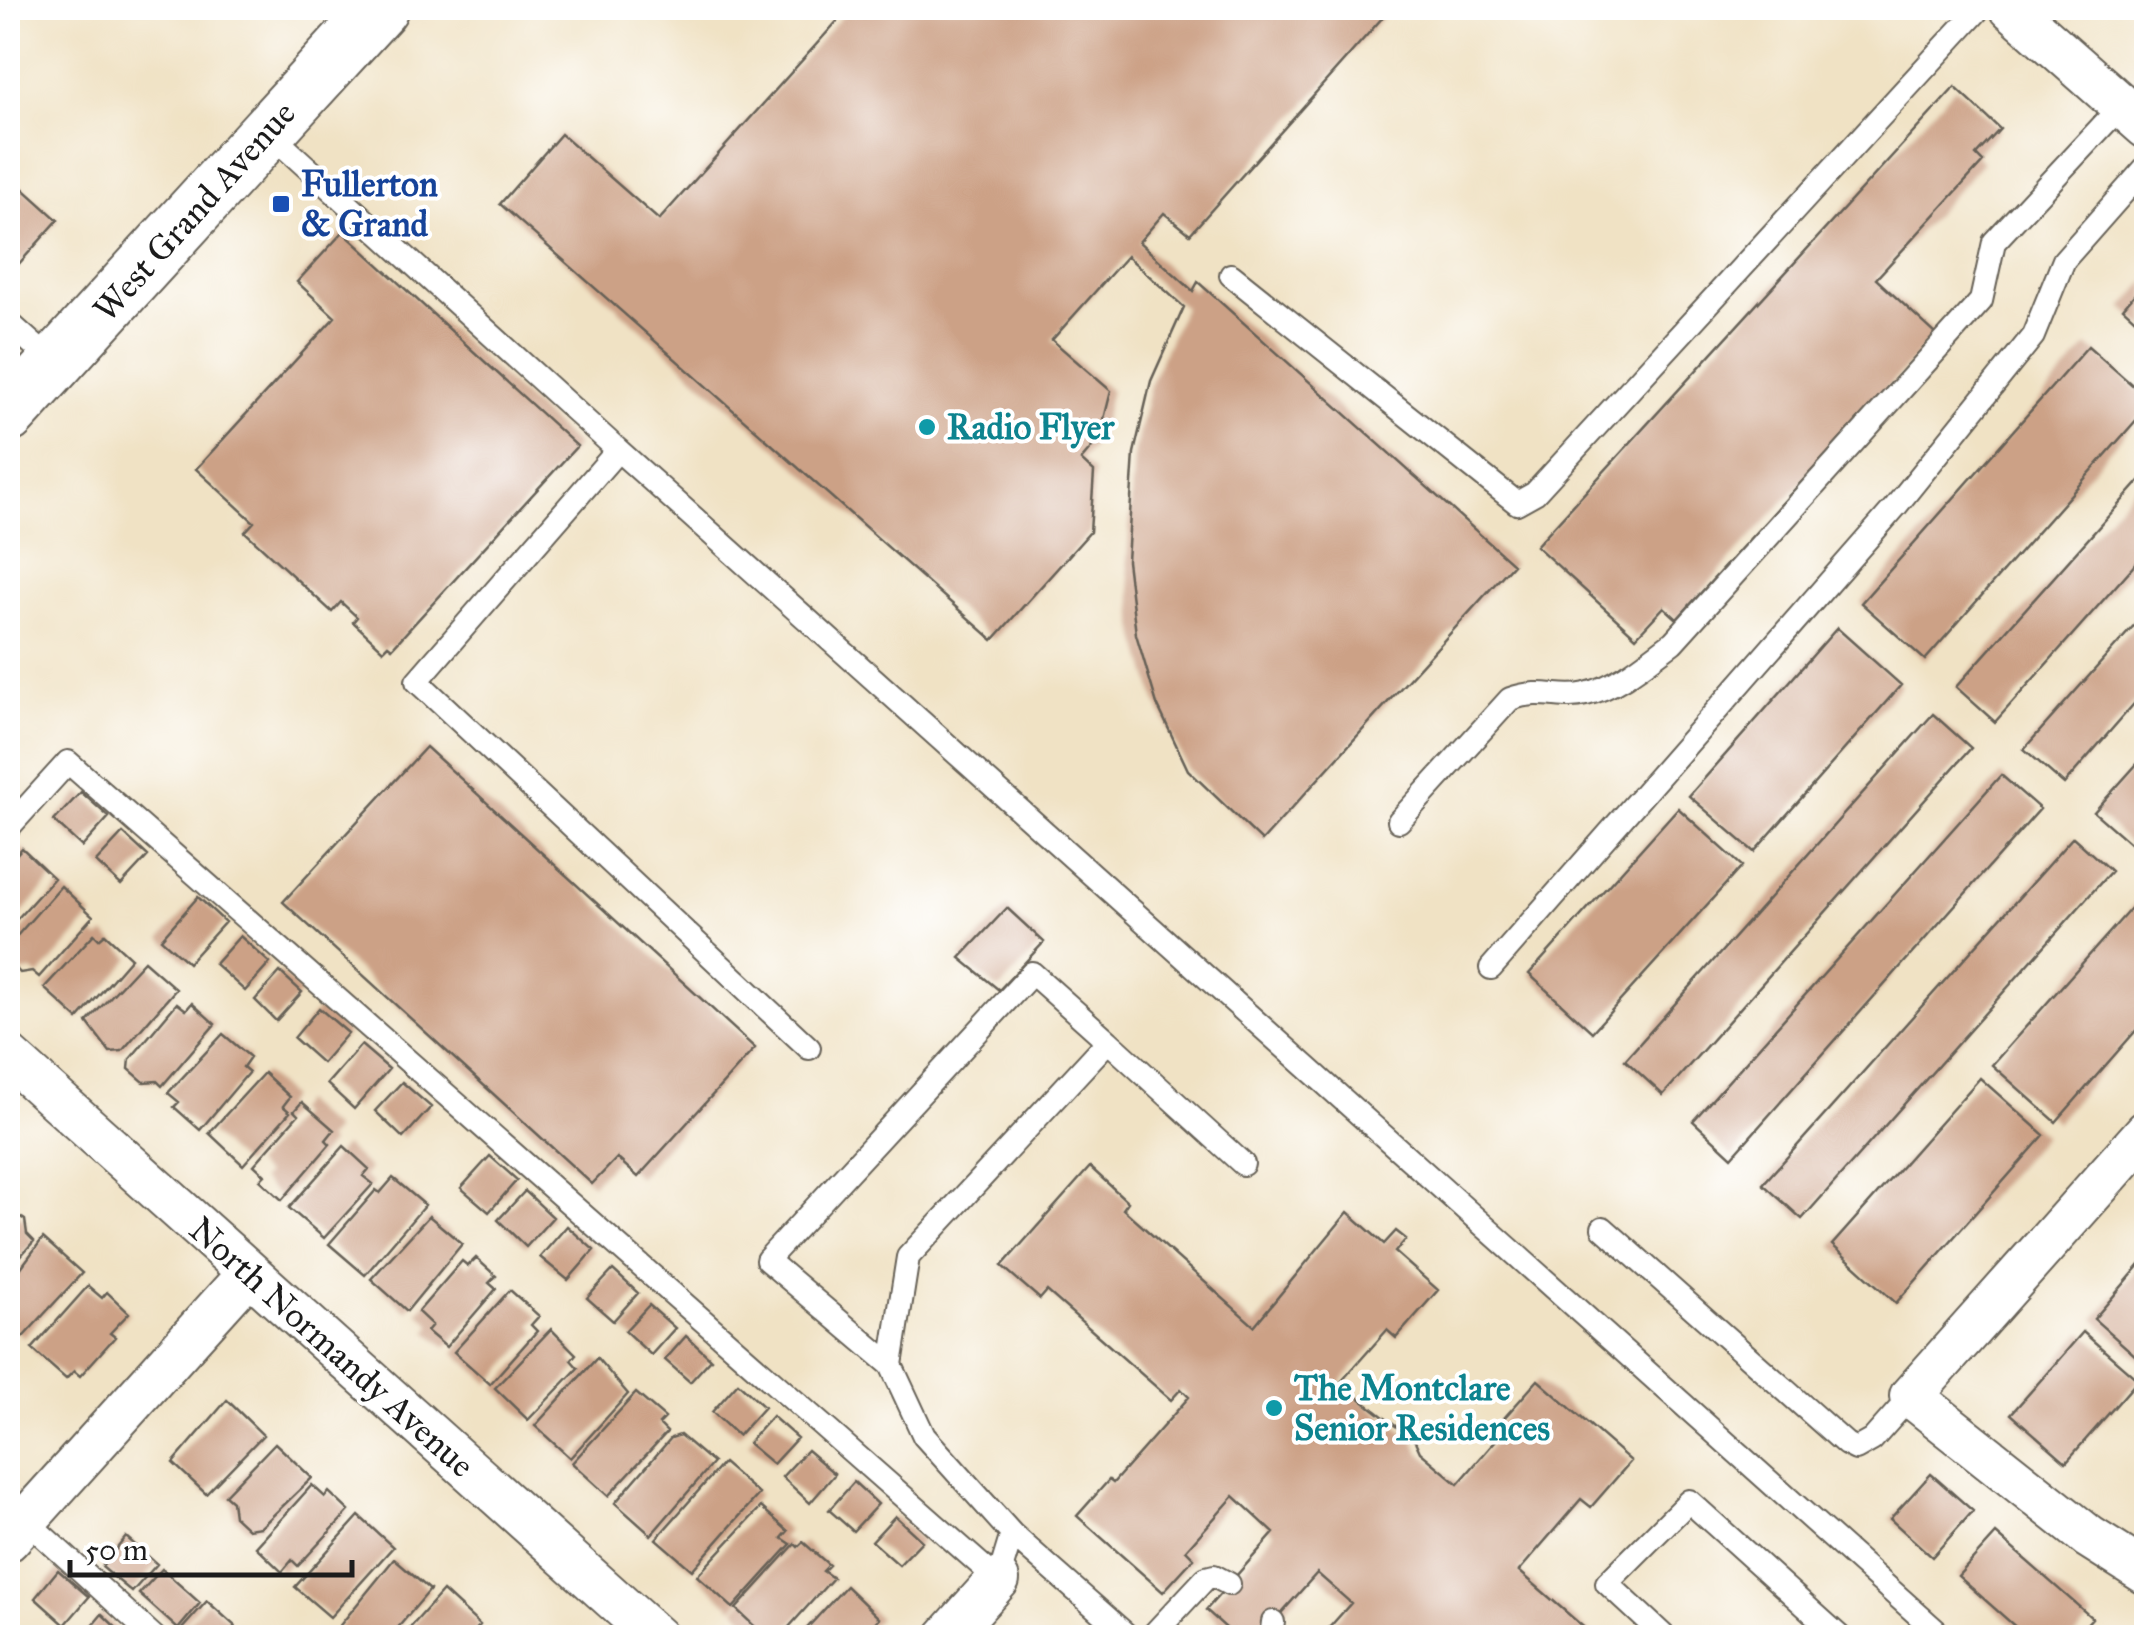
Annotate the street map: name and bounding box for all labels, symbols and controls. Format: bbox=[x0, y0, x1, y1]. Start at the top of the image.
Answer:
street label: West Grand Avenue bbox=[84, 92, 305, 330]
place label: Fullerton & Grand bbox=[301, 163, 438, 246]
marker: Fullerton & Grand bbox=[270, 193, 292, 215]
place label: Radio Flyer bbox=[947, 406, 1115, 449]
marker: Radio Flyer bbox=[916, 416, 938, 438]
street label: North Normandy Avenue bbox=[180, 1208, 483, 1487]
place label: The Montclare Senior Residences bbox=[1294, 1367, 1550, 1450]
marker: The Montclare Senior Residences bbox=[1263, 1397, 1285, 1419]
scale bar bbox=[70, 1515, 352, 1577]
text: 50 m bbox=[85, 1532, 148, 1568]

